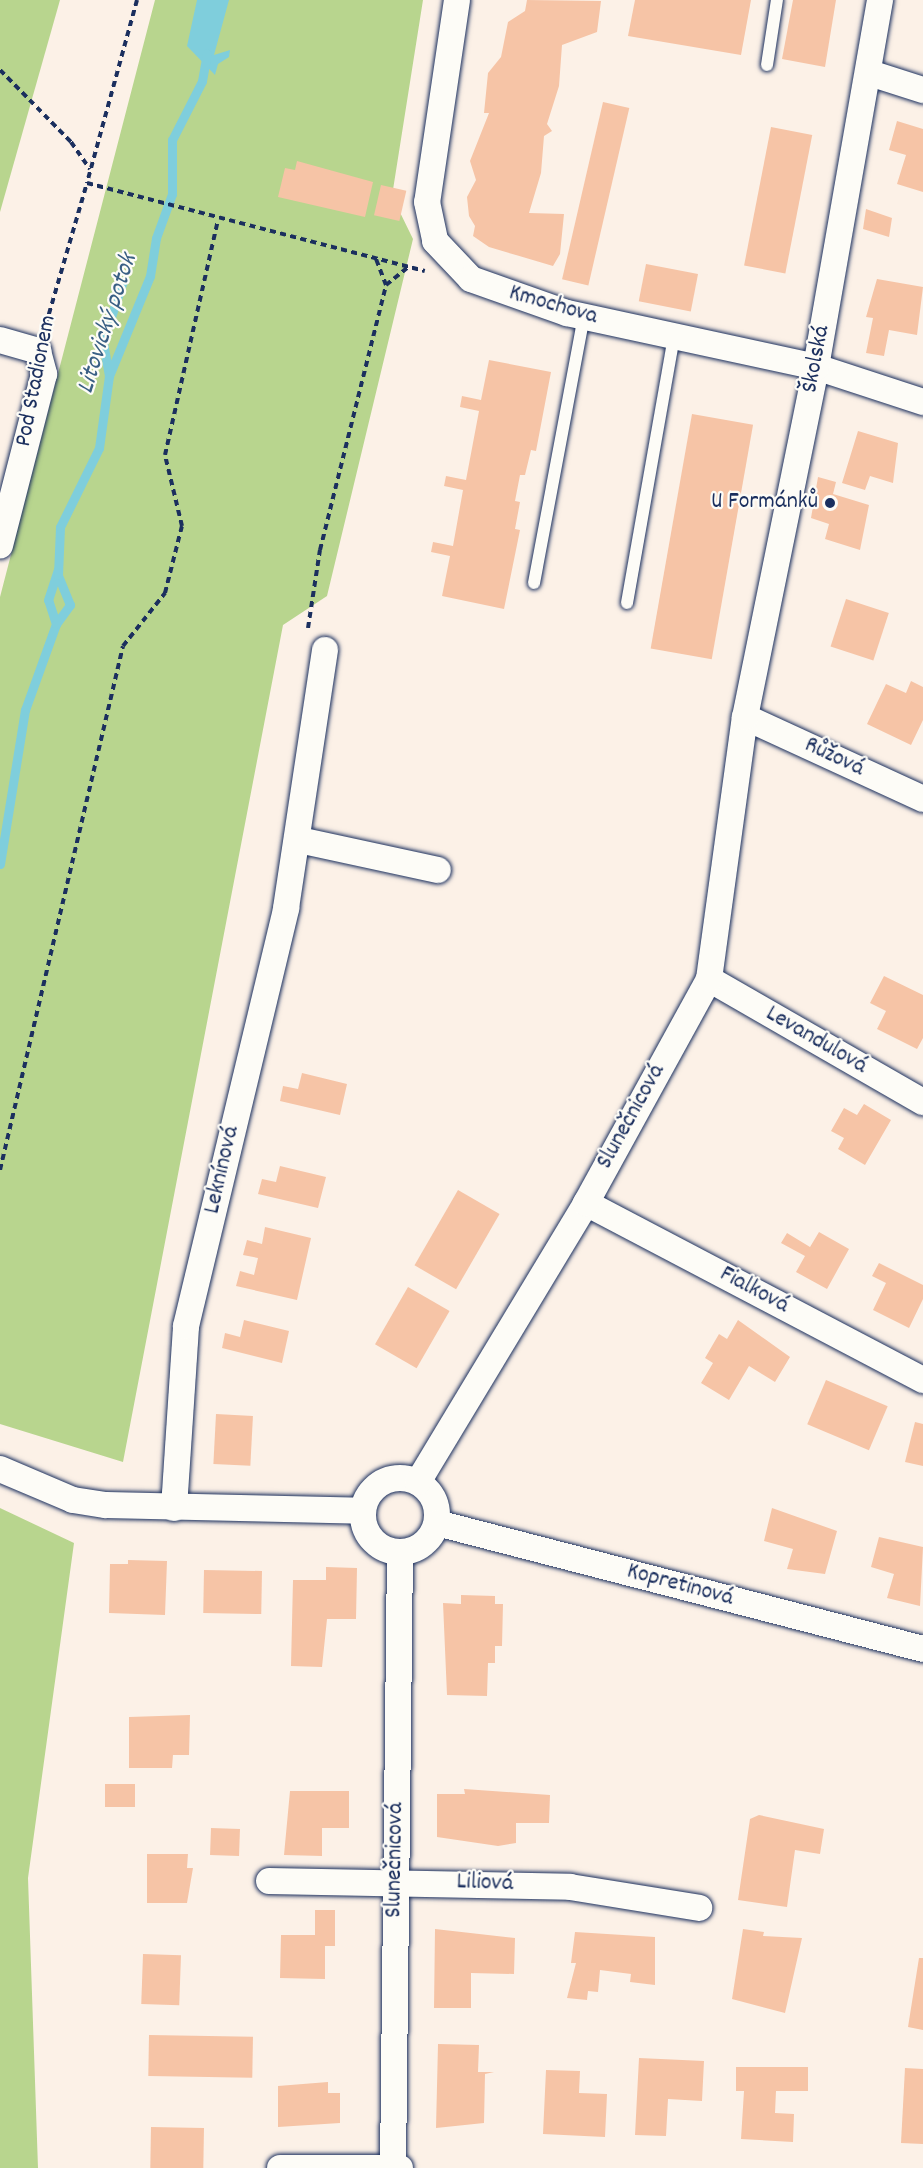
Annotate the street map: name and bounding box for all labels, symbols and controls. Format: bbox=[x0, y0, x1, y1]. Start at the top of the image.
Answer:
water label: Litovický potok bbox=[71, 250, 145, 398]
street label: Kmochova bbox=[505, 280, 601, 332]
street label: Pod Stadionem bbox=[10, 313, 64, 449]
street label: Školská bbox=[796, 323, 838, 395]
place label: U Formánků bbox=[711, 489, 818, 517]
marker: U Formánků bbox=[823, 496, 837, 510]
street label: Růžová bbox=[799, 732, 869, 784]
street label: Levandulová bbox=[760, 1000, 872, 1082]
street label: Slunečnicová bbox=[591, 1059, 673, 1175]
street label: Leknínová bbox=[199, 1123, 247, 1217]
street label: Fialková bbox=[714, 1261, 794, 1321]
street label: Kopretinová bbox=[623, 1558, 737, 1614]
street label: Slunečnicová bbox=[381, 1802, 411, 1918]
street label: Liliová bbox=[456, 1869, 514, 1899]

